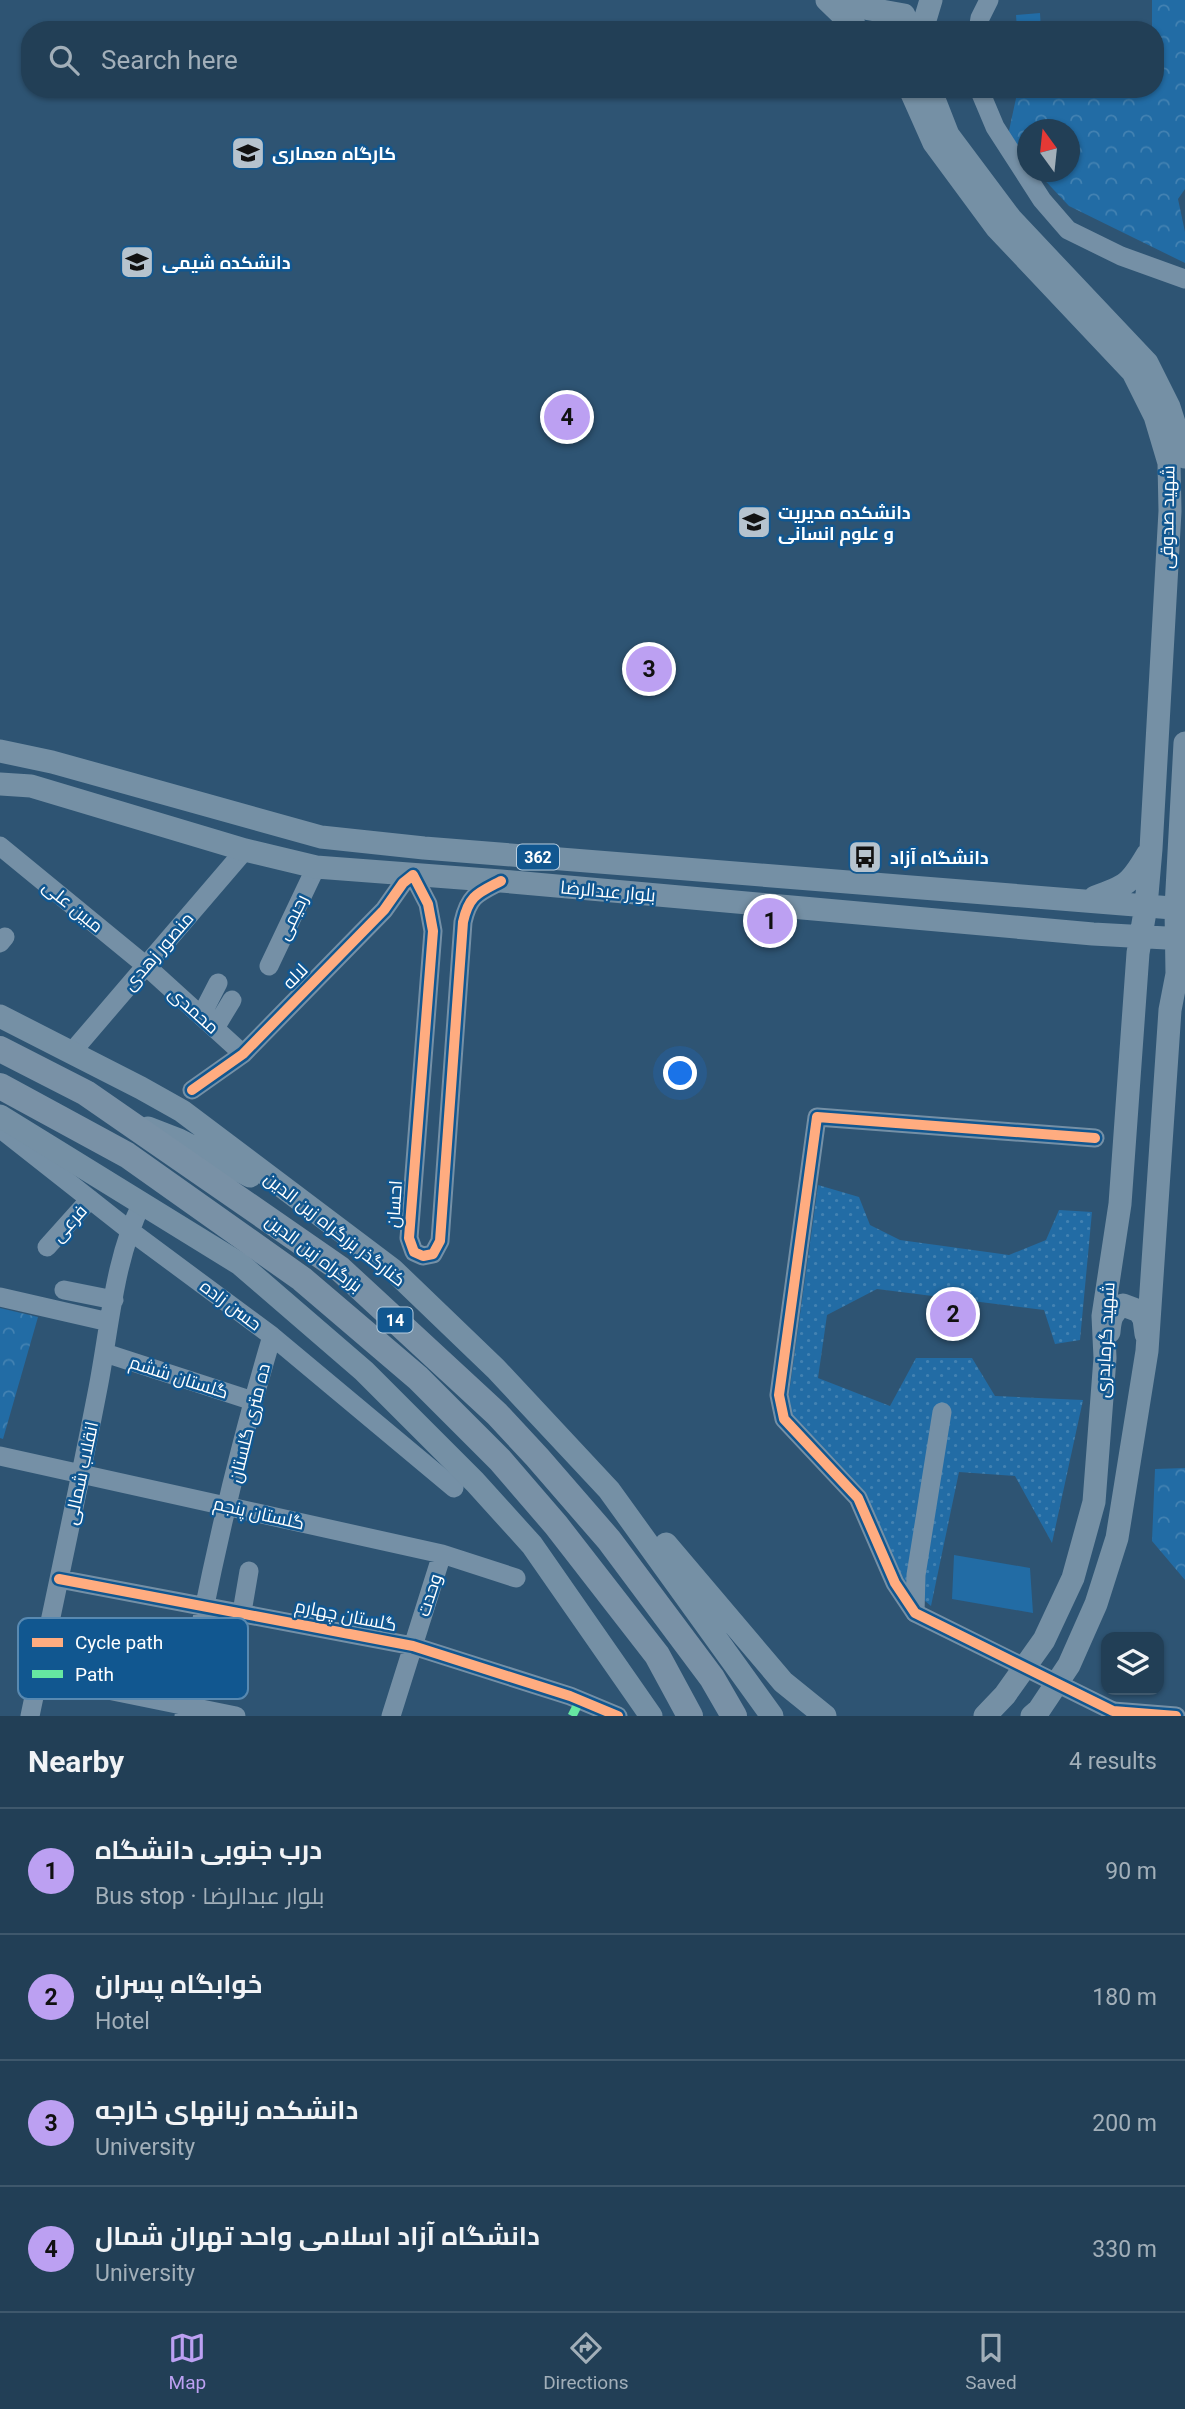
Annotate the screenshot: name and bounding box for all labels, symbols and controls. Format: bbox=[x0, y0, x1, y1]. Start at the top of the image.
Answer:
search box bbox=[21, 21, 1164, 98]
icon: search bbox=[45, 41, 83, 79]
text: Search here bbox=[101, 45, 238, 75]
north arrow bbox=[1017, 119, 1080, 182]
school or university icon: کارگاه معماری bbox=[229, 134, 267, 172]
place label: کارگاه معماری bbox=[272, 143, 396, 164]
school or university icon: دانشکده شیمی bbox=[118, 243, 156, 281]
place label: دانشکده شیمی bbox=[162, 252, 291, 274]
pin: 4 bbox=[544, 391, 590, 443]
street label: شهید صدوقی bbox=[1156, 465, 1179, 569]
place label: دانشکده مدیریت و علوم انسانی bbox=[778, 502, 911, 546]
school or university icon: دانشکده مدیریت و علوم انسانی bbox=[735, 503, 773, 541]
pin: 3 bbox=[626, 643, 672, 695]
bus stop icon: دانشگاه آزاد bbox=[846, 838, 884, 876]
road number: 362 bbox=[517, 844, 559, 870]
place label: دانشگاه آزاد bbox=[890, 847, 989, 869]
street label: مبین علی bbox=[38, 875, 107, 937]
street label: بلوار عبدالرضا bbox=[559, 876, 657, 907]
street label: رحیمی bbox=[272, 891, 313, 944]
pin: 1 bbox=[747, 895, 793, 947]
street label: منصور زهدی bbox=[118, 908, 198, 995]
street label: لاله bbox=[278, 959, 312, 993]
street label: محمدی bbox=[164, 982, 223, 1039]
your location bbox=[663, 1056, 697, 1090]
street label: کنارگذر بزرگراه زین الدین bbox=[260, 1167, 410, 1291]
street label: احسان bbox=[382, 1180, 407, 1229]
street label: فرعی bbox=[47, 1200, 92, 1247]
street label: بزرگراه زین الدین bbox=[261, 1210, 367, 1296]
street label: حسن زاده bbox=[196, 1275, 266, 1336]
street label: شهید گرمابدری bbox=[1091, 1282, 1120, 1398]
pin: 2 bbox=[930, 1288, 976, 1340]
road number: 14 bbox=[378, 1308, 412, 1332]
street label: گلستان ششم bbox=[126, 1351, 231, 1405]
street label: ده متری گلستان bbox=[224, 1361, 275, 1485]
street label: انقلاب شمالی bbox=[60, 1419, 103, 1527]
street label: گلستان پنجم bbox=[211, 1492, 307, 1536]
street label: وحدت bbox=[412, 1571, 447, 1619]
street label: گلستان چهارم bbox=[293, 1595, 399, 1637]
legend bbox=[18, 1618, 248, 1699]
text: Cycle path bbox=[75, 1631, 163, 1654]
map controls bbox=[1101, 1632, 1164, 1695]
button: layers bbox=[1101, 1632, 1164, 1695]
text: Path bbox=[75, 1663, 114, 1686]
text: Nearby bbox=[28, 1744, 124, 1779]
text: 4 results bbox=[1069, 1748, 1157, 1775]
text: درب جنوبی دانشگاه bbox=[95, 1835, 322, 1865]
text: 1 bbox=[44, 1858, 58, 1885]
text: 90 m bbox=[1105, 1858, 1157, 1885]
text: Bus stop · بلوار عبدالرضا bbox=[95, 1883, 324, 1910]
text: خوابگاه پسران bbox=[95, 1969, 263, 1999]
text: 2 bbox=[44, 1984, 58, 2011]
text: 180 m bbox=[1092, 1984, 1157, 2011]
text: Hotel bbox=[95, 2008, 150, 2035]
text: دانشکده زبانهای خارجه bbox=[95, 2095, 358, 2125]
text: 3 bbox=[44, 2110, 58, 2137]
text: 200 m bbox=[1092, 2110, 1157, 2137]
text: University bbox=[95, 2134, 195, 2161]
text: دانشگاه آزاد اسلامی واحد تهران شمال bbox=[95, 2221, 540, 2251]
text: 4 bbox=[44, 2236, 58, 2263]
text: 330 m bbox=[1092, 2236, 1157, 2263]
text: University bbox=[95, 2260, 195, 2287]
tab: Map bbox=[168, 2329, 206, 2394]
tab: Directions bbox=[543, 2329, 628, 2394]
tab: Saved bbox=[965, 2329, 1017, 2394]

